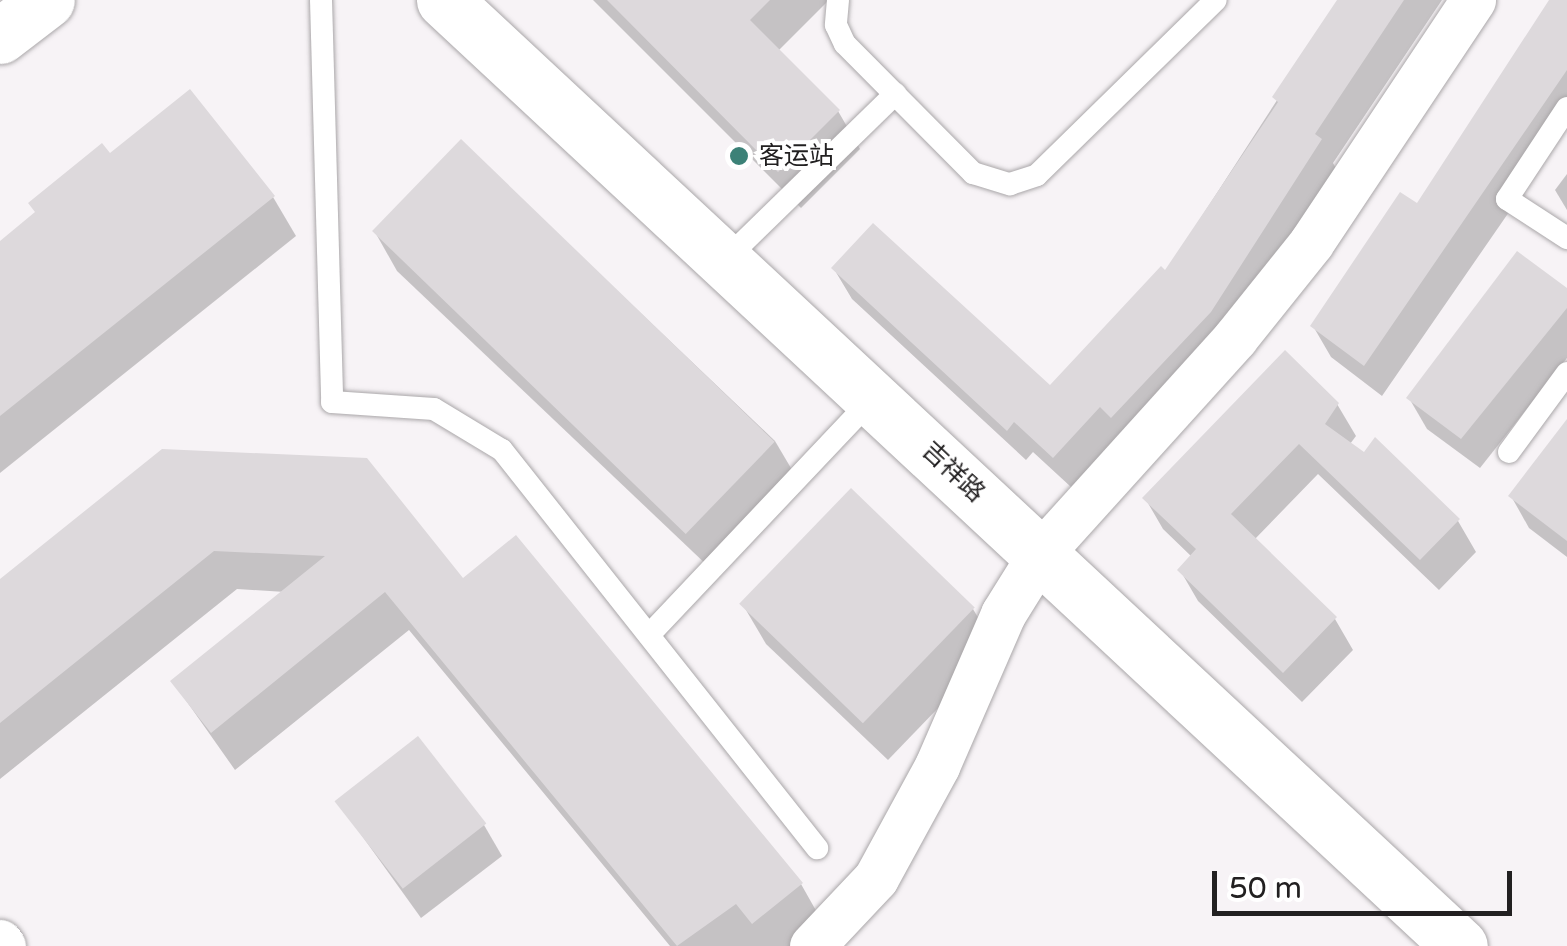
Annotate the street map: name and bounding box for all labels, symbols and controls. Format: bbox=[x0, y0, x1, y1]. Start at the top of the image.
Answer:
place label: 客运站 bbox=[759, 141, 834, 171]
marker: 客运站 bbox=[728, 145, 750, 167]
street label: 吉祥路 bbox=[915, 435, 991, 509]
scale bar bbox=[1217, 851, 1517, 913]
text: 50 m bbox=[1229, 870, 1302, 907]

